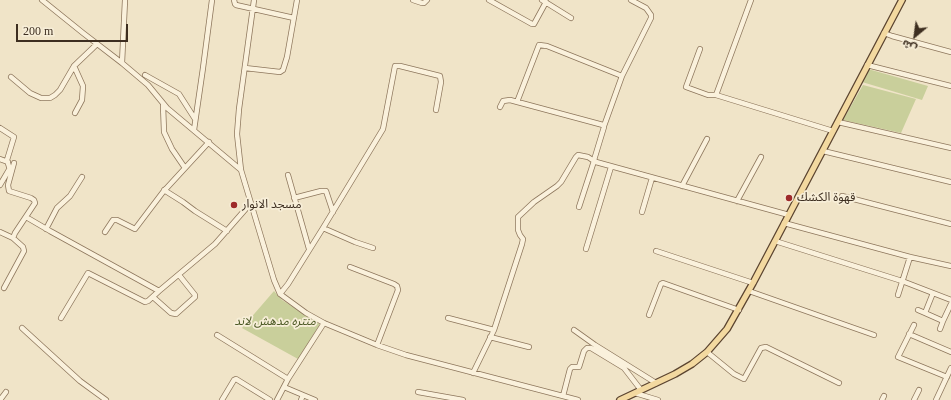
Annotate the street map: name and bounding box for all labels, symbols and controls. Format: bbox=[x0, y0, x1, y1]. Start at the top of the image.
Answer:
scale bar bbox=[18, 16, 130, 42]
north arrow bbox=[895, 16, 935, 56]
text: 200 m bbox=[23, 24, 53, 38]
text: ش bbox=[900, 38, 919, 55]
place label: قهوة الكشك bbox=[797, 191, 855, 205]
marker: قهوة الكشك bbox=[784, 193, 794, 203]
place label: مسجد الانوار bbox=[242, 198, 302, 212]
marker: مسجد الانوار bbox=[229, 200, 239, 210]
park label: منتره مدهش لاند bbox=[234, 315, 316, 329]

